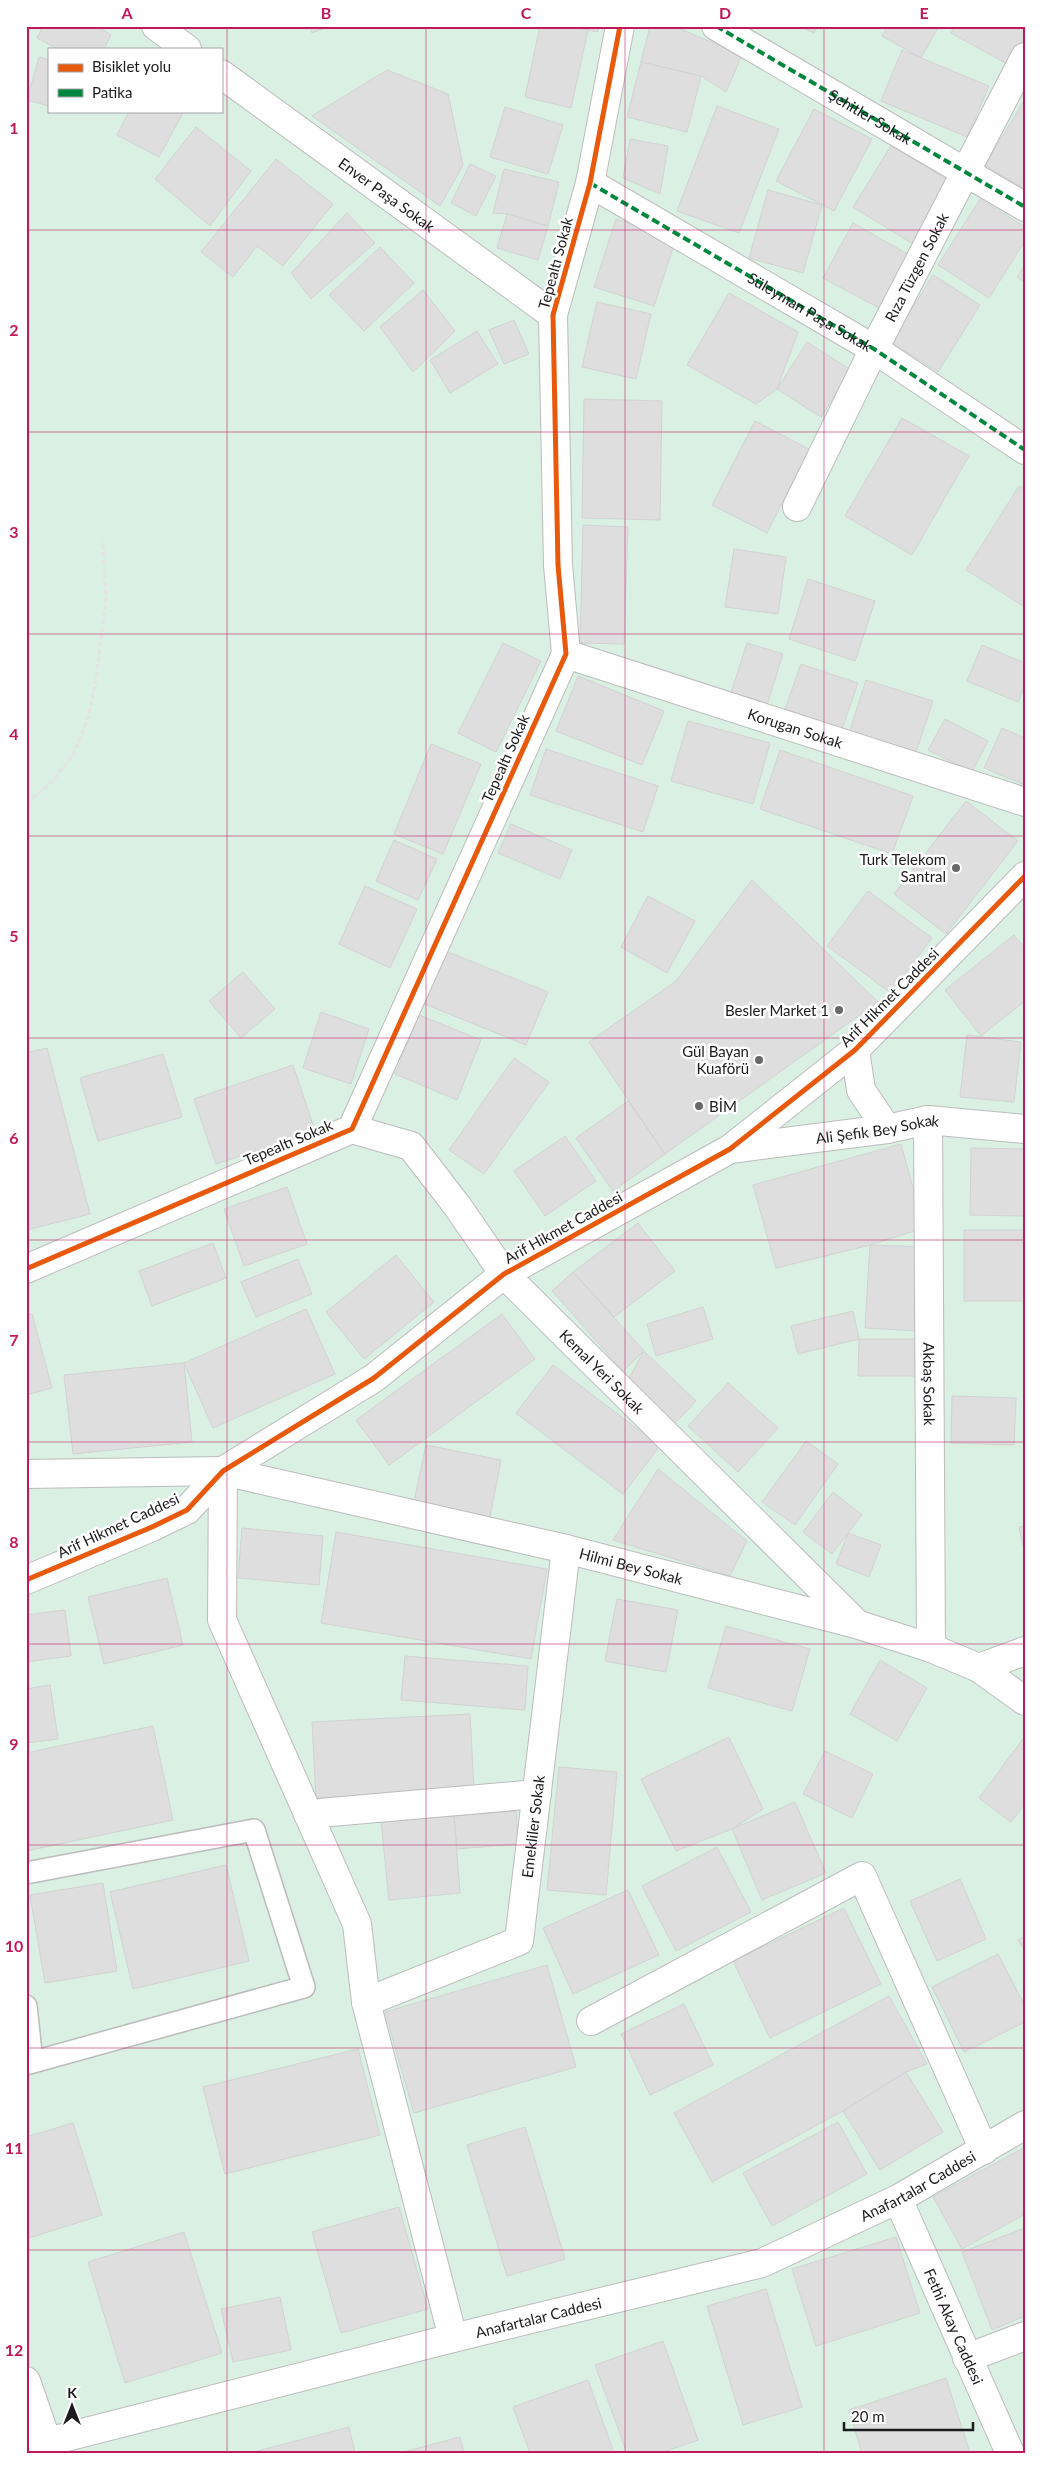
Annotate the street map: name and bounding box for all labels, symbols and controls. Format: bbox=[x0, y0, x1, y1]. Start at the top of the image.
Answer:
text: A bbox=[120, 3, 133, 22]
text: B bbox=[321, 3, 331, 22]
text: C bbox=[521, 3, 532, 22]
text: D bbox=[719, 3, 731, 22]
text: E bbox=[919, 3, 929, 22]
legend bbox=[48, 48, 222, 112]
text: Bisiklet yolu bbox=[92, 57, 171, 75]
text: Patika bbox=[92, 83, 132, 101]
street label: Şehitler Sokak bbox=[826, 85, 916, 148]
text: 1 bbox=[9, 118, 19, 137]
street label: Enver Paşa Sokak bbox=[335, 154, 439, 236]
street label: Rıza Tüzgen Sokak bbox=[881, 209, 952, 325]
street label: Tepealtı Sokak bbox=[534, 215, 576, 311]
street label: Süleyman Paşa Sokak bbox=[745, 268, 876, 355]
text: 2 bbox=[9, 320, 19, 339]
text: 3 bbox=[9, 522, 19, 541]
street label: Korugan Sokak bbox=[746, 704, 845, 752]
street label: Tepealtı Sokak bbox=[478, 711, 533, 805]
text: 4 bbox=[9, 724, 19, 743]
place label: Turk Telekom Santral bbox=[859, 850, 946, 885]
marker: Turk Telekom Santral bbox=[950, 862, 962, 874]
text: 5 bbox=[9, 926, 19, 945]
street label: Arif Hikmet Caddesi bbox=[836, 944, 942, 1050]
place label: Besler Market 1 bbox=[725, 1001, 829, 1019]
marker: Besler Market 1 bbox=[833, 1004, 845, 1016]
place label: Gül Bayan Kuaförü bbox=[682, 1042, 749, 1077]
marker: Gül Bayan Kuaförü bbox=[753, 1054, 765, 1066]
place label: BİM bbox=[709, 1097, 737, 1115]
marker: BİM bbox=[693, 1100, 705, 1112]
street label: Ali Şefik Bey Sokak bbox=[815, 1110, 940, 1147]
street label: Tepealtı Sokak bbox=[241, 1115, 335, 1169]
text: 6 bbox=[9, 1128, 19, 1147]
street label: Arif Hikmet Caddesi bbox=[501, 1187, 625, 1267]
street label: Kemal Yeri Sokak bbox=[556, 1326, 649, 1417]
text: 7 bbox=[9, 1330, 19, 1349]
street label: Akbaş Sokak bbox=[920, 1342, 939, 1426]
street label: Arif Hikmet Caddesi bbox=[54, 1489, 182, 1561]
text: 8 bbox=[9, 1532, 19, 1551]
street label: Hilmi Bey Sokak bbox=[577, 1544, 685, 1588]
text: 9 bbox=[9, 1734, 19, 1753]
street label: Emekliler Sokak bbox=[518, 1774, 548, 1879]
text: 10 bbox=[5, 1936, 23, 1955]
text: 11 bbox=[5, 2138, 23, 2157]
street label: Anafartalar Caddesi bbox=[857, 2147, 979, 2225]
street label: Fethi Akay Caddesi bbox=[921, 2265, 988, 2387]
street label: Anafartalar Caddesi bbox=[474, 2293, 603, 2341]
text: 12 bbox=[5, 2340, 23, 2359]
north arrow bbox=[48, 2382, 98, 2432]
text: K bbox=[67, 2384, 77, 2401]
scale bar bbox=[844, 2399, 972, 2431]
text: 20 m bbox=[851, 2407, 885, 2425]

